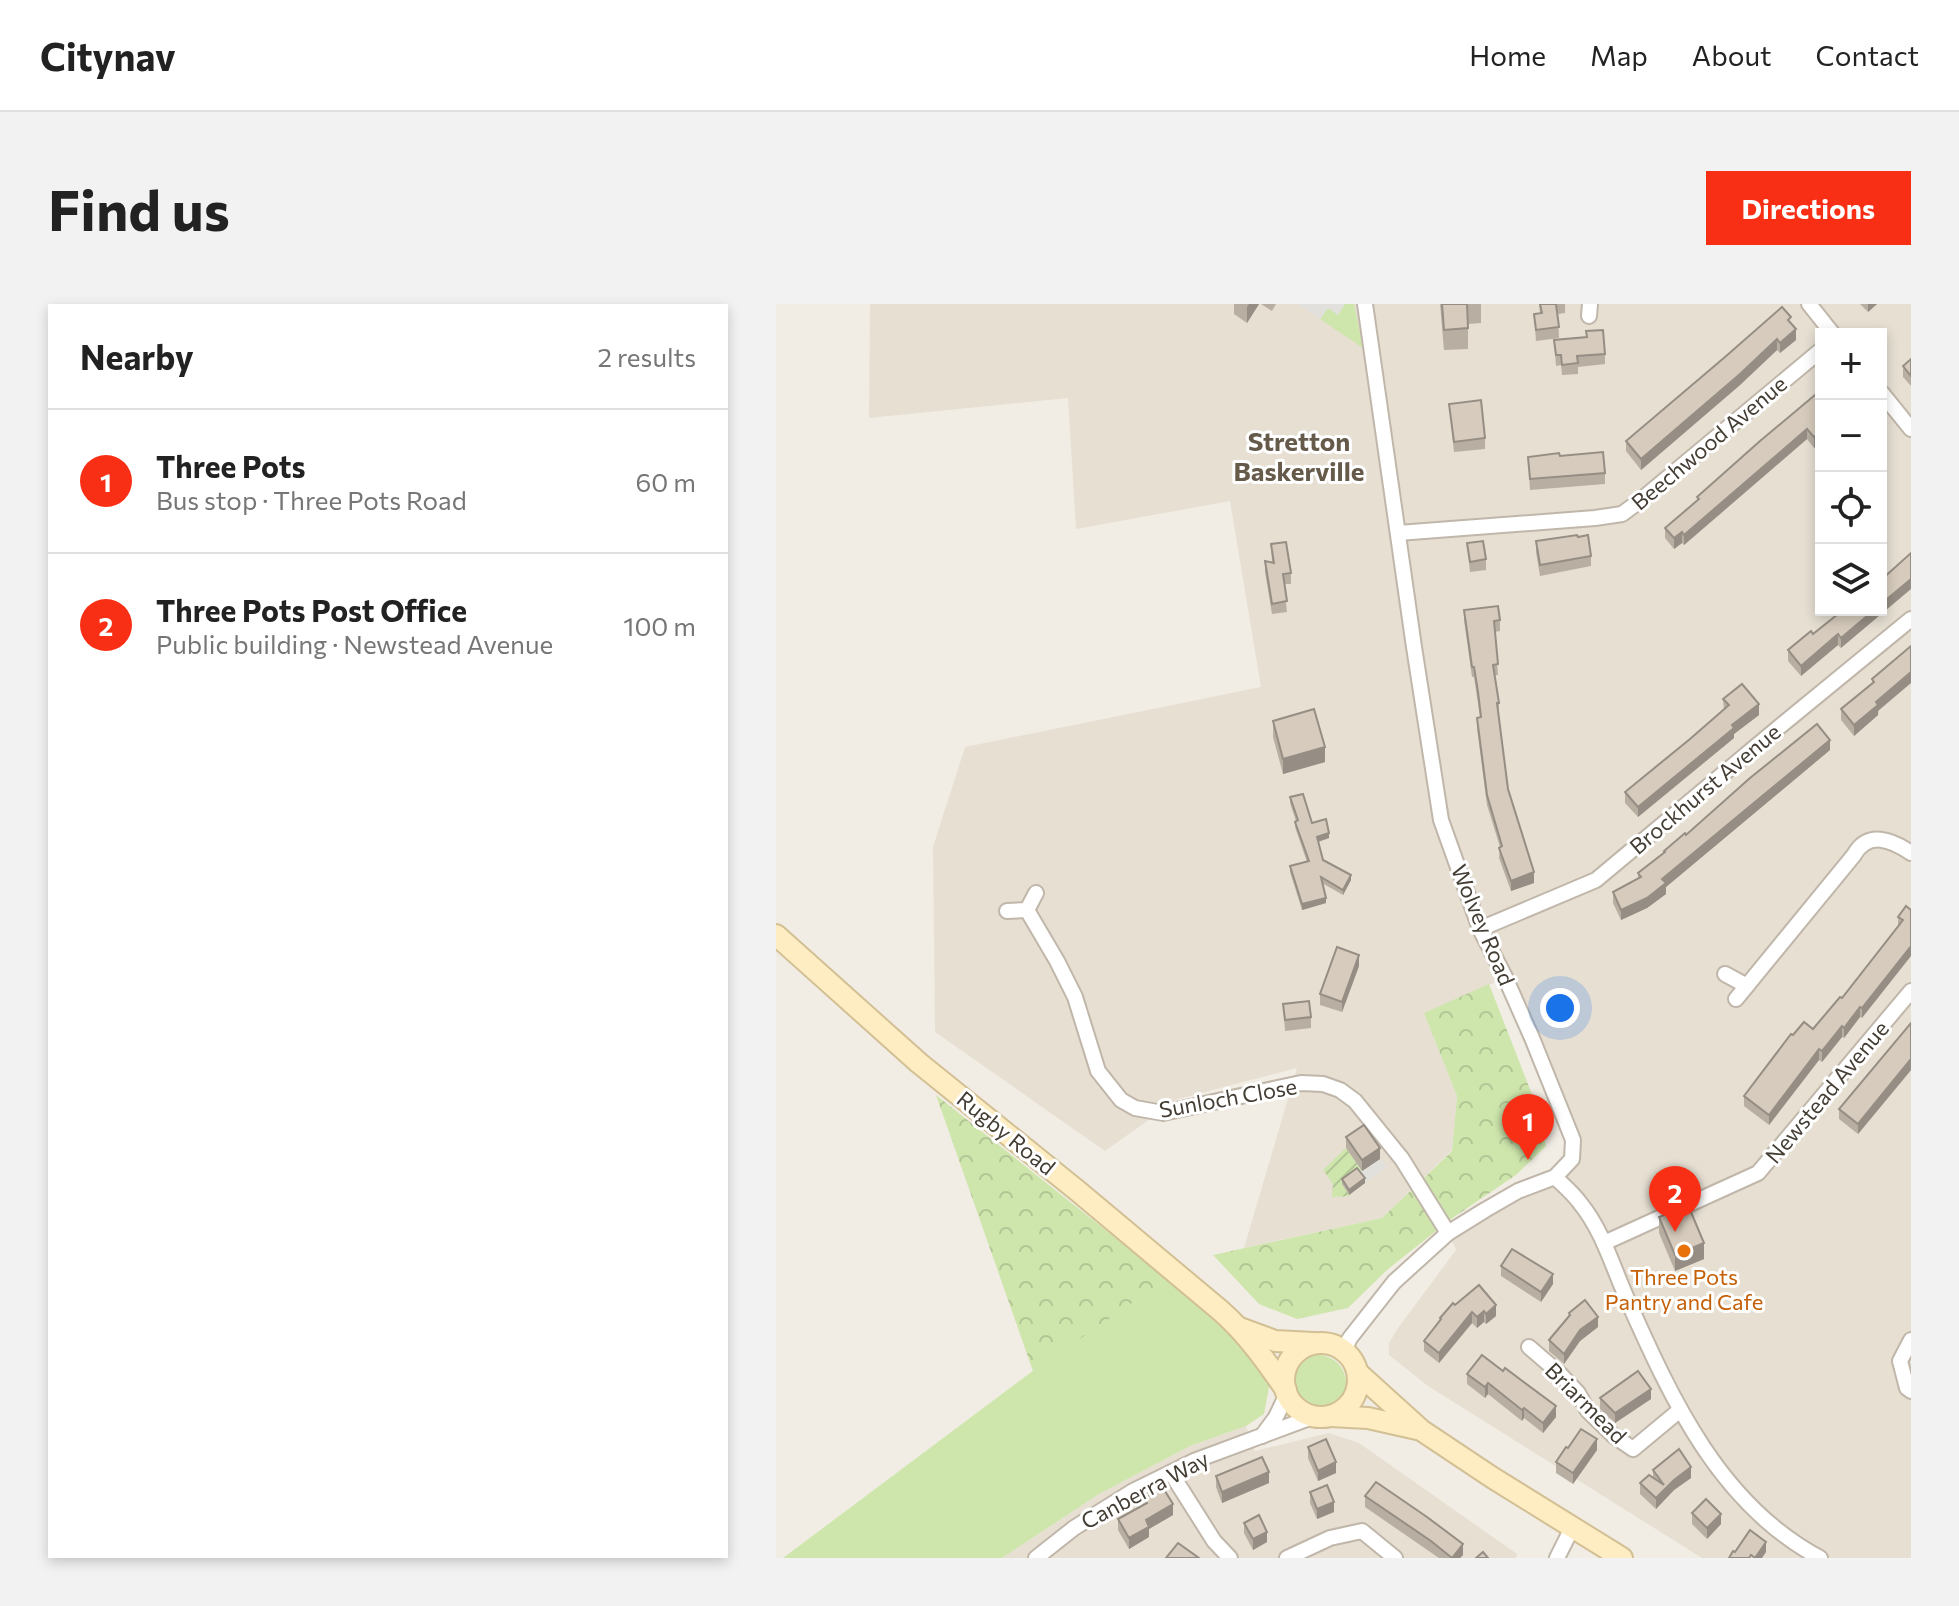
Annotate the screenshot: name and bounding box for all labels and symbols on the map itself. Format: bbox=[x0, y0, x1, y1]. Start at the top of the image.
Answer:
street label: Beechwood Avenue bbox=[1626, 370, 1792, 515]
district label: Stretton Baskerville bbox=[1234, 425, 1364, 486]
street label: Brockhurst Avenue bbox=[1624, 718, 1786, 860]
street label: Wolvey Road bbox=[1446, 860, 1521, 989]
your location bbox=[1540, 988, 1580, 1028]
street label: Newstead Avenue bbox=[1759, 1015, 1894, 1168]
street label: Sunloch Close bbox=[1157, 1072, 1299, 1123]
street label: Rugby Road bbox=[952, 1085, 1061, 1180]
pin: 1 bbox=[1502, 1094, 1554, 1160]
pin: 2 bbox=[1649, 1166, 1701, 1232]
marker: Three Pots Pantry and Cafe bbox=[1675, 1242, 1693, 1260]
place label: Three Pots Pantry and Cafe bbox=[1605, 1263, 1763, 1315]
street label: Briarmead bbox=[1540, 1356, 1633, 1449]
street label: Canberra Way bbox=[1076, 1445, 1213, 1535]

